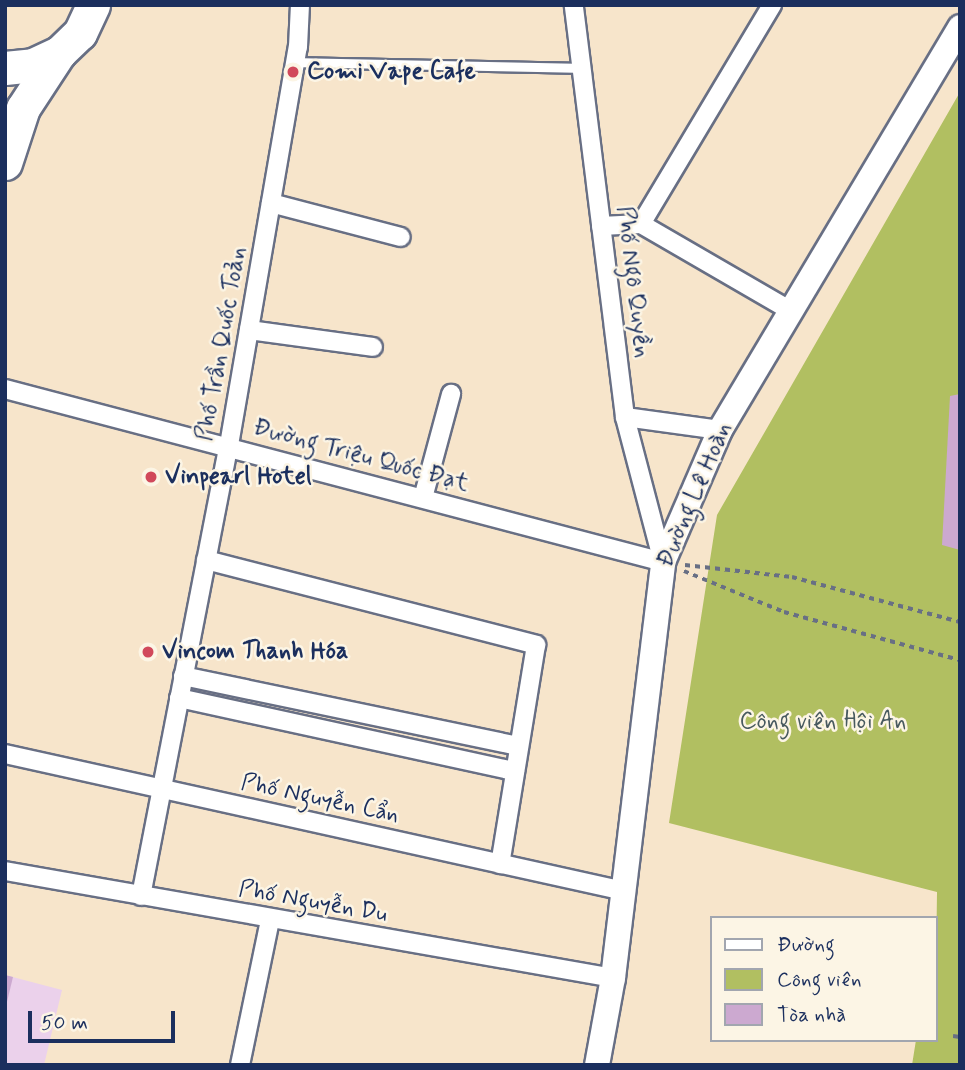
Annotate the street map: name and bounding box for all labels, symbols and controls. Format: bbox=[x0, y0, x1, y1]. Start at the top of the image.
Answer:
place label: Comi Vape Cafe bbox=[307, 58, 475, 86]
marker: Comi Vape Cafe bbox=[285, 64, 301, 80]
street label: Phố Ngô Quyền bbox=[609, 204, 657, 360]
street label: Phố Trần Quốc Toản bbox=[191, 245, 253, 443]
street label: Đường Triệu Quốc Đạt bbox=[249, 413, 473, 499]
street label: Đường Lê Hoàn bbox=[651, 418, 739, 572]
place label: Vinpearl Hotel bbox=[165, 463, 305, 491]
marker: Vinpearl Hotel bbox=[143, 469, 159, 485]
place label: Vincom Thanh Hóa bbox=[162, 638, 354, 666]
marker: Vincom Thanh Hóa bbox=[140, 644, 156, 660]
park label: Công viên Hội An bbox=[738, 708, 908, 736]
street label: Phố Nguyễn Cẩn bbox=[237, 768, 403, 830]
street label: Phố Nguyễn Du bbox=[236, 875, 390, 929]
legend bbox=[710, 916, 937, 1042]
text: Đường bbox=[777, 931, 835, 959]
text: Công viên bbox=[777, 966, 862, 994]
scale bar bbox=[32, 996, 178, 1040]
text: Tòa nhà bbox=[777, 1001, 846, 1029]
text: 50 m bbox=[41, 1009, 88, 1037]

